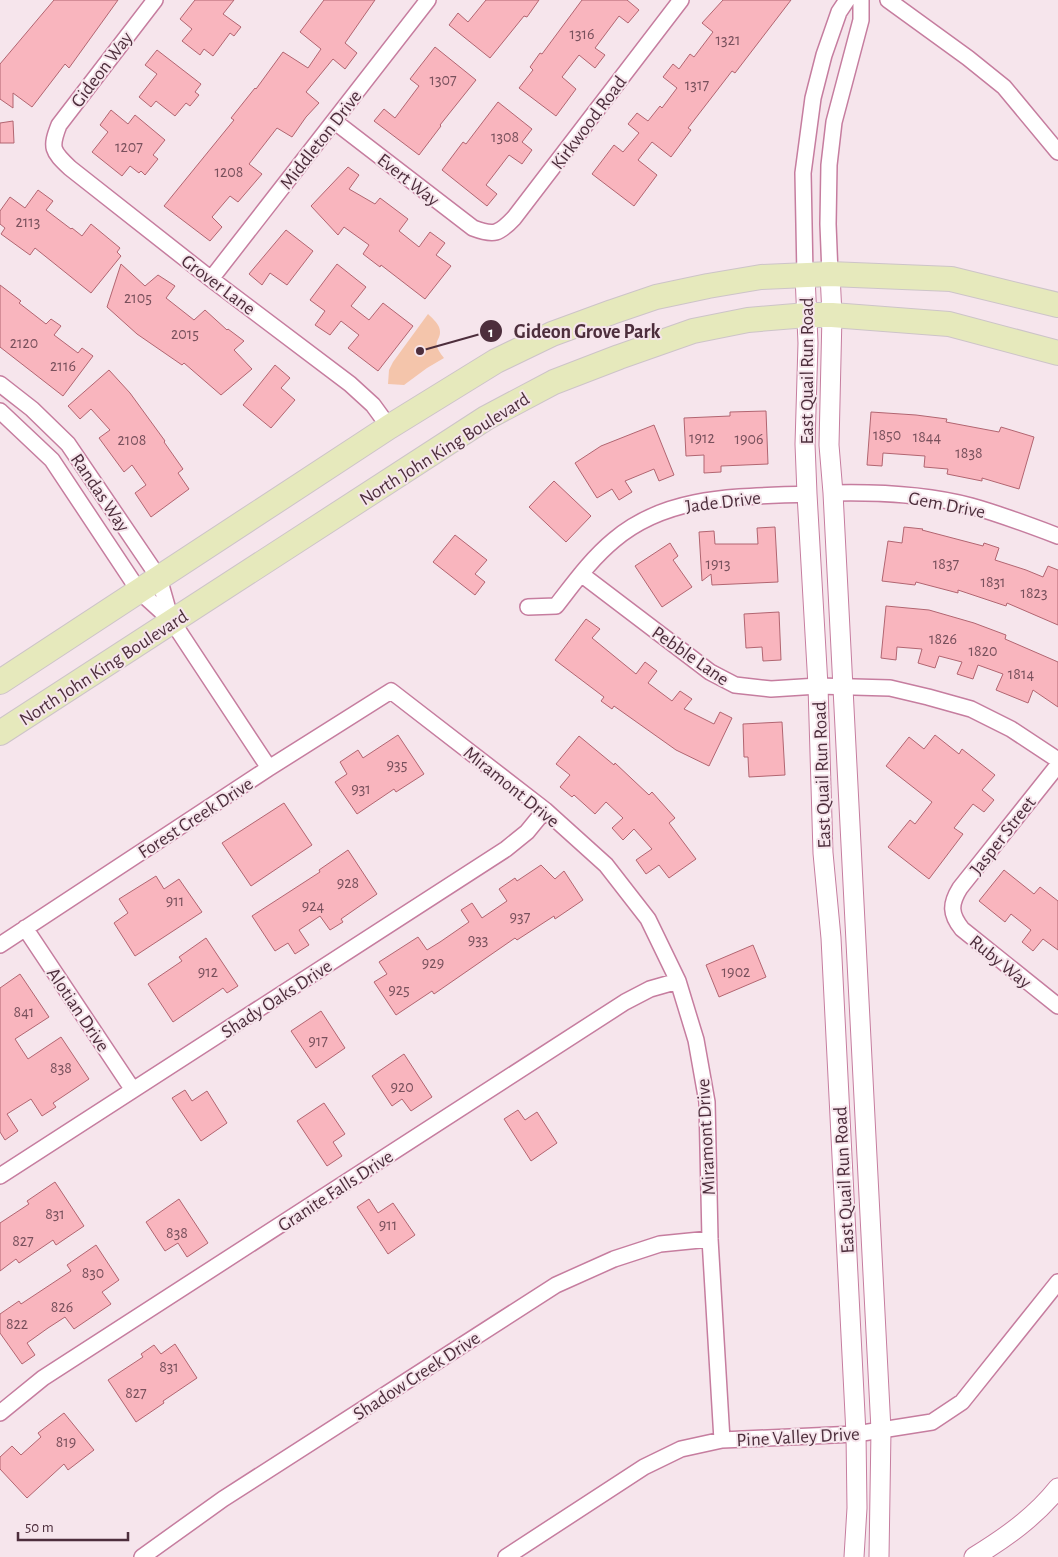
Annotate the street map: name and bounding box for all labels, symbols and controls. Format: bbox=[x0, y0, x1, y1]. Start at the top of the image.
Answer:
house number: 1316 bbox=[569, 26, 595, 42]
street label: Gideon Way bbox=[68, 29, 137, 111]
house number: 1321 bbox=[716, 32, 740, 48]
house number: 1307 bbox=[429, 72, 457, 88]
street label: Kirkwood Road bbox=[548, 72, 631, 173]
house number: 1317 bbox=[685, 77, 709, 93]
street label: Middleton Drive bbox=[277, 87, 366, 193]
house number: 1308 bbox=[491, 129, 519, 145]
house number: 1207 bbox=[115, 139, 143, 155]
street label: Evert Way bbox=[373, 150, 443, 210]
house number: 1208 bbox=[215, 164, 243, 180]
house number: 2113 bbox=[16, 214, 40, 230]
street label: Grover Lane bbox=[178, 251, 259, 319]
house number: 2105 bbox=[124, 290, 152, 306]
street label: East Quail Run Road bbox=[798, 297, 817, 445]
callout: Gideon Grove Park bbox=[479, 314, 670, 349]
text: Gideon Grove Park bbox=[514, 322, 660, 342]
text: 1 bbox=[488, 325, 494, 340]
house number: 2015 bbox=[171, 326, 199, 342]
house number: 2120 bbox=[10, 335, 38, 351]
house number: 2116 bbox=[50, 358, 76, 374]
street label: North John King Boulevard bbox=[356, 389, 533, 509]
house number: 1850 bbox=[873, 427, 901, 443]
house number: 1844 bbox=[913, 429, 942, 445]
house number: 1912 bbox=[689, 430, 715, 446]
house number: 1906 bbox=[735, 431, 764, 447]
house number: 2108 bbox=[118, 432, 146, 448]
house number: 1838 bbox=[955, 445, 983, 461]
street label: Randas Way bbox=[67, 450, 133, 535]
street label: Jade Drive bbox=[685, 488, 762, 517]
street label: Gem Drive bbox=[907, 489, 987, 522]
house number: 1913 bbox=[705, 556, 731, 572]
house number: 1837 bbox=[933, 556, 960, 572]
house number: 1831 bbox=[980, 574, 1006, 590]
house number: 1823 bbox=[1021, 585, 1047, 601]
street label: North John King Boulevard bbox=[16, 607, 191, 730]
street label: Pebble Lane bbox=[648, 623, 732, 690]
house number: 1826 bbox=[929, 631, 957, 647]
house number: 1820 bbox=[969, 643, 997, 659]
house number: 1814 bbox=[1008, 666, 1034, 682]
street label: East Quail Run Road bbox=[810, 701, 835, 849]
street label: Miramont Drive bbox=[460, 743, 562, 831]
house number: 935 bbox=[387, 757, 407, 773]
street label: Forest Creek Drive bbox=[135, 774, 256, 862]
house number: 931 bbox=[351, 781, 371, 797]
street label: Jasper Street bbox=[967, 793, 1040, 879]
house number: 928 bbox=[337, 875, 359, 891]
house number: 911 bbox=[166, 893, 184, 909]
house number: 924 bbox=[302, 898, 325, 914]
house number: 937 bbox=[510, 909, 531, 925]
house number: 933 bbox=[468, 932, 488, 948]
street label: Ruby Way bbox=[966, 932, 1034, 993]
house number: 929 bbox=[422, 955, 444, 971]
street label: Shady Oaks Drive bbox=[218, 957, 336, 1042]
street label: Alotian Drive bbox=[43, 964, 113, 1055]
house number: 912 bbox=[198, 964, 218, 980]
house number: 1902 bbox=[722, 964, 750, 980]
house number: 925 bbox=[388, 982, 410, 998]
house number: 841 bbox=[14, 1004, 34, 1020]
house number: 917 bbox=[308, 1033, 328, 1049]
house number: 838 bbox=[50, 1060, 72, 1076]
street label: Miramont Drive bbox=[694, 1078, 719, 1196]
house number: 920 bbox=[390, 1079, 414, 1095]
street label: East Quail Run Road bbox=[831, 1106, 858, 1254]
street label: Granite Falls Drive bbox=[275, 1147, 397, 1235]
house number: 831 bbox=[45, 1206, 65, 1222]
house number: 911 bbox=[379, 1217, 397, 1233]
house number: 838 bbox=[166, 1225, 188, 1241]
house number: 827 bbox=[12, 1233, 34, 1249]
house number: 830 bbox=[82, 1265, 104, 1281]
house number: 826 bbox=[51, 1299, 73, 1315]
house number: 822 bbox=[6, 1316, 28, 1332]
street label: Shadow Creek Drive bbox=[350, 1328, 484, 1424]
house number: 831 bbox=[159, 1359, 179, 1375]
house number: 827 bbox=[125, 1385, 147, 1401]
street label: Pine Valley Drive bbox=[736, 1425, 860, 1450]
house number: 819 bbox=[56, 1434, 76, 1450]
scale bar bbox=[18, 1510, 128, 1542]
text: 50 m bbox=[25, 1520, 54, 1535]

